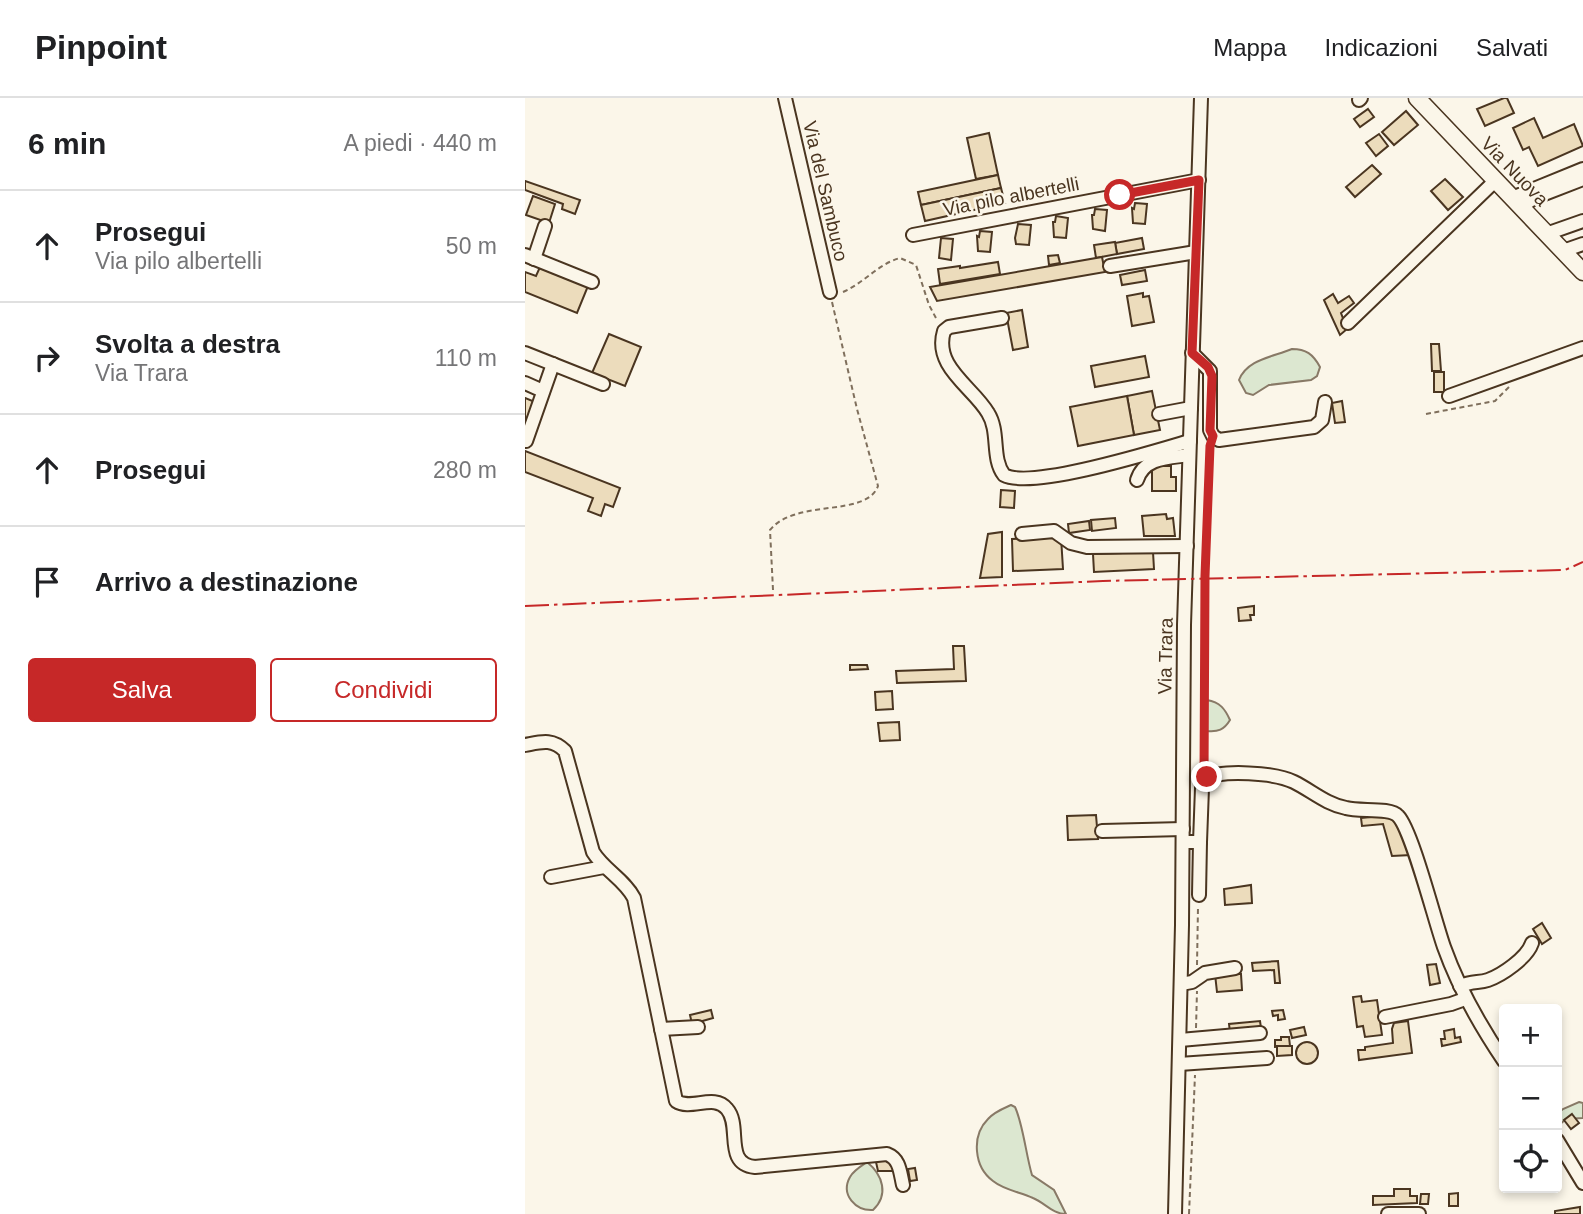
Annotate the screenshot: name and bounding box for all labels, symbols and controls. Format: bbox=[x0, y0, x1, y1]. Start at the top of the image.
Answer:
text: Pinpoint bbox=[35, 29, 167, 66]
text: Mappa bbox=[1213, 34, 1287, 61]
text: Indicazioni bbox=[1325, 34, 1438, 61]
text: Salvati bbox=[1476, 34, 1548, 61]
street label: Via del Sambuco bbox=[799, 119, 852, 263]
text: 6 min bbox=[28, 127, 106, 160]
text: A piedi · 440 m bbox=[344, 130, 497, 156]
street label: Via Nuova bbox=[1477, 133, 1553, 210]
street label: Via pilo albertelli bbox=[941, 173, 1081, 220]
route start bbox=[1104, 179, 1135, 210]
text: Prosegui bbox=[95, 217, 206, 247]
icon: ahead bbox=[28, 227, 66, 265]
text: 50 m bbox=[446, 233, 497, 259]
text: Via pilo albertelli bbox=[95, 248, 262, 274]
text: Svolta a destra bbox=[95, 329, 280, 359]
icon: right bbox=[28, 339, 66, 377]
text: 110 m bbox=[435, 345, 497, 371]
text: Via Trara bbox=[95, 360, 188, 386]
icon: ahead bbox=[28, 451, 66, 489]
text: Prosegui bbox=[95, 455, 206, 485]
text: 280 m bbox=[433, 457, 497, 483]
icon: arrive bbox=[28, 563, 66, 601]
text: Arrivo a destinazione bbox=[95, 567, 358, 597]
street label: Via Trara bbox=[1154, 617, 1177, 695]
button: Salva bbox=[28, 658, 256, 722]
button: Condividi bbox=[270, 658, 497, 722]
route end bbox=[1191, 761, 1222, 792]
map controls bbox=[1499, 1004, 1562, 1193]
button: + bbox=[1499, 1004, 1562, 1067]
button: − bbox=[1499, 1067, 1562, 1130]
button: locate bbox=[1499, 1130, 1562, 1193]

